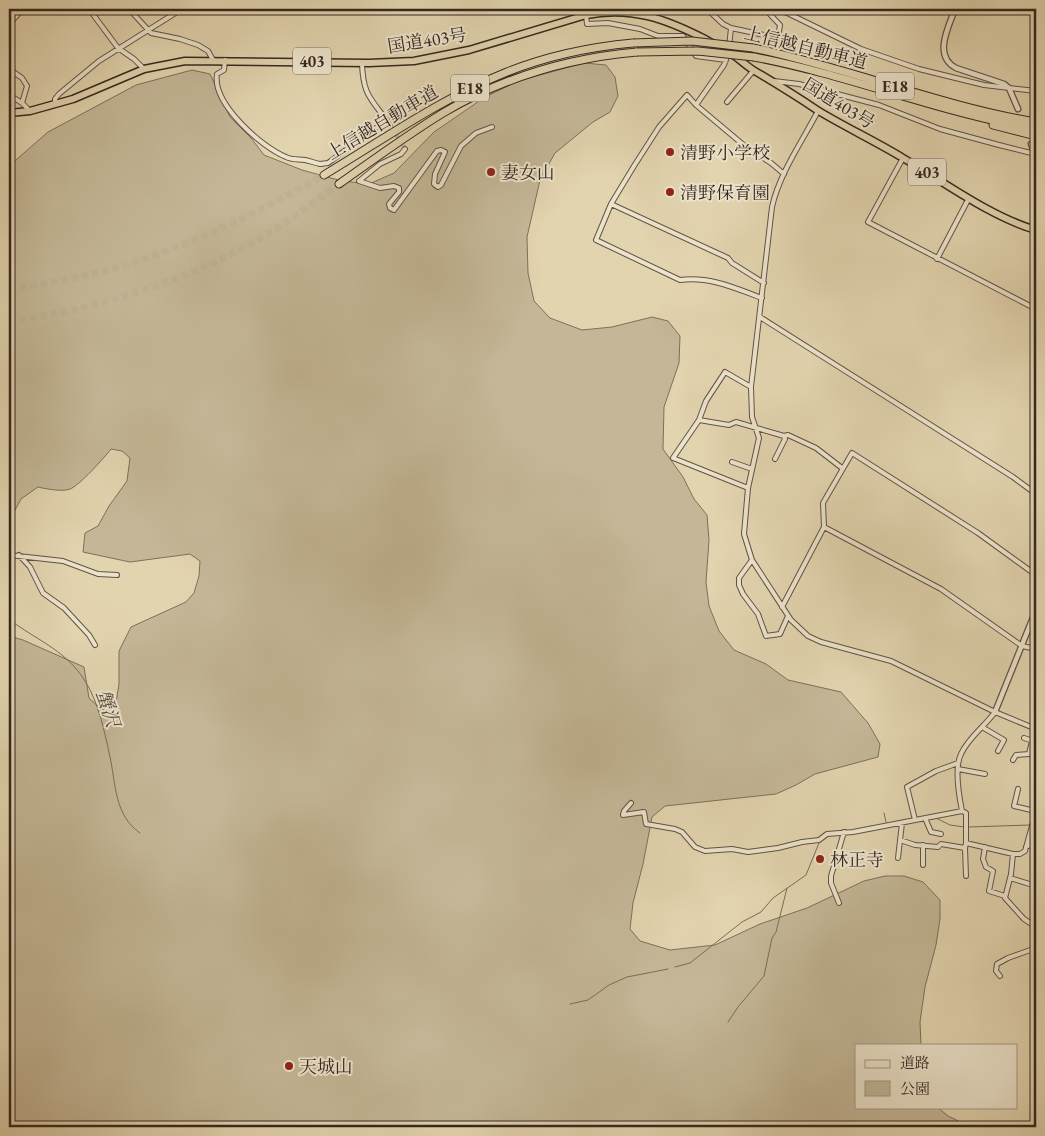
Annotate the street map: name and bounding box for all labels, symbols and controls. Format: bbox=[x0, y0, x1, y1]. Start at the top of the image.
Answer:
street label: 上信越自動車道 bbox=[742, 21, 870, 73]
street label: 国道403号 bbox=[386, 22, 468, 58]
road number: 403 bbox=[293, 48, 331, 74]
road number: E18 bbox=[876, 72, 914, 100]
street label: 国道403号 bbox=[799, 73, 879, 133]
road number: E18 bbox=[451, 75, 489, 102]
street label: 上信越自動車道 bbox=[322, 80, 442, 164]
place label: 清野小学校 bbox=[680, 141, 770, 164]
marker: 清野小学校 bbox=[664, 146, 676, 158]
road number: 403 bbox=[908, 158, 946, 186]
place label: 妻女山 bbox=[501, 161, 555, 184]
marker: 妻女山 bbox=[485, 166, 497, 178]
place label: 清野保育園 bbox=[680, 181, 770, 204]
marker: 清野保育園 bbox=[664, 186, 676, 198]
water label: 蟹沢 bbox=[90, 686, 126, 732]
place label: 林正寺 bbox=[830, 848, 884, 871]
marker: 林正寺 bbox=[814, 853, 826, 865]
legend bbox=[855, 1044, 1018, 1108]
text: 道路 bbox=[900, 1053, 930, 1072]
place label: 天城山 bbox=[299, 1055, 353, 1078]
marker: 天城山 bbox=[283, 1060, 295, 1072]
text: 公園 bbox=[900, 1079, 930, 1098]

